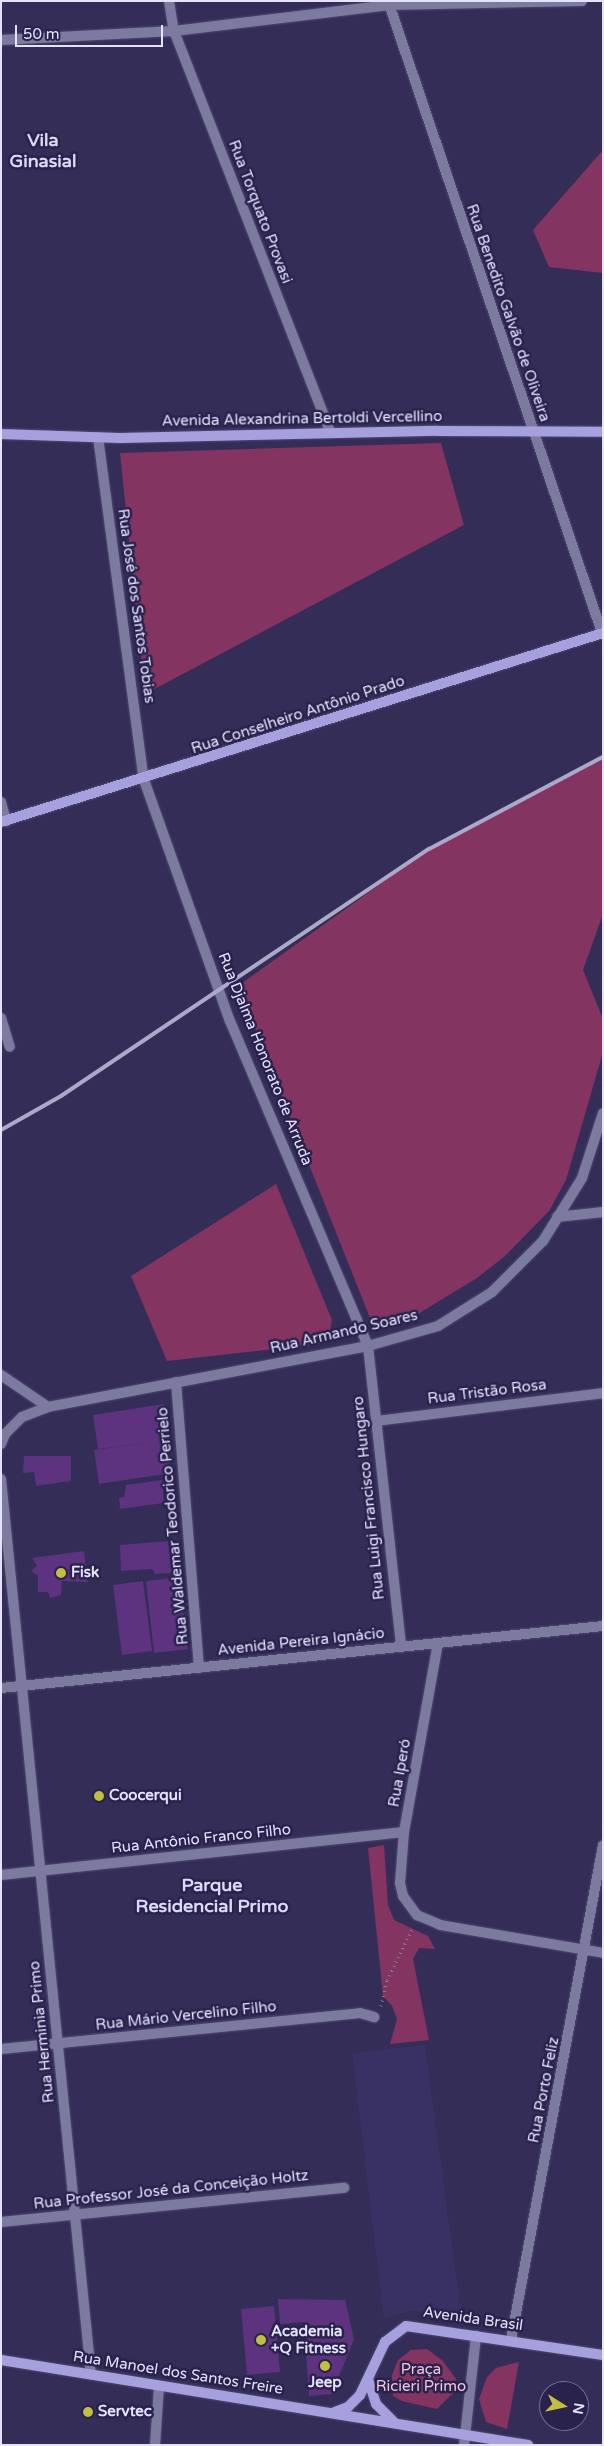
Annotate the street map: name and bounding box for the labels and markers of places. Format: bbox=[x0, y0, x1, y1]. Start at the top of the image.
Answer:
place label: Fisk bbox=[71, 1564, 99, 1582]
marker: Fisk bbox=[55, 1567, 67, 1579]
place label: Coocerqui bbox=[109, 1787, 182, 1805]
marker: Coocerqui bbox=[93, 1790, 105, 1802]
place label: Academia +Q Fitness bbox=[271, 2322, 346, 2357]
marker: Academia +Q Fitness bbox=[255, 2334, 267, 2346]
marker: Jeep bbox=[319, 2360, 331, 2372]
place label: Jeep bbox=[308, 2374, 342, 2392]
place label: Servtec bbox=[98, 2403, 152, 2421]
marker: Servtec bbox=[82, 2406, 94, 2418]

